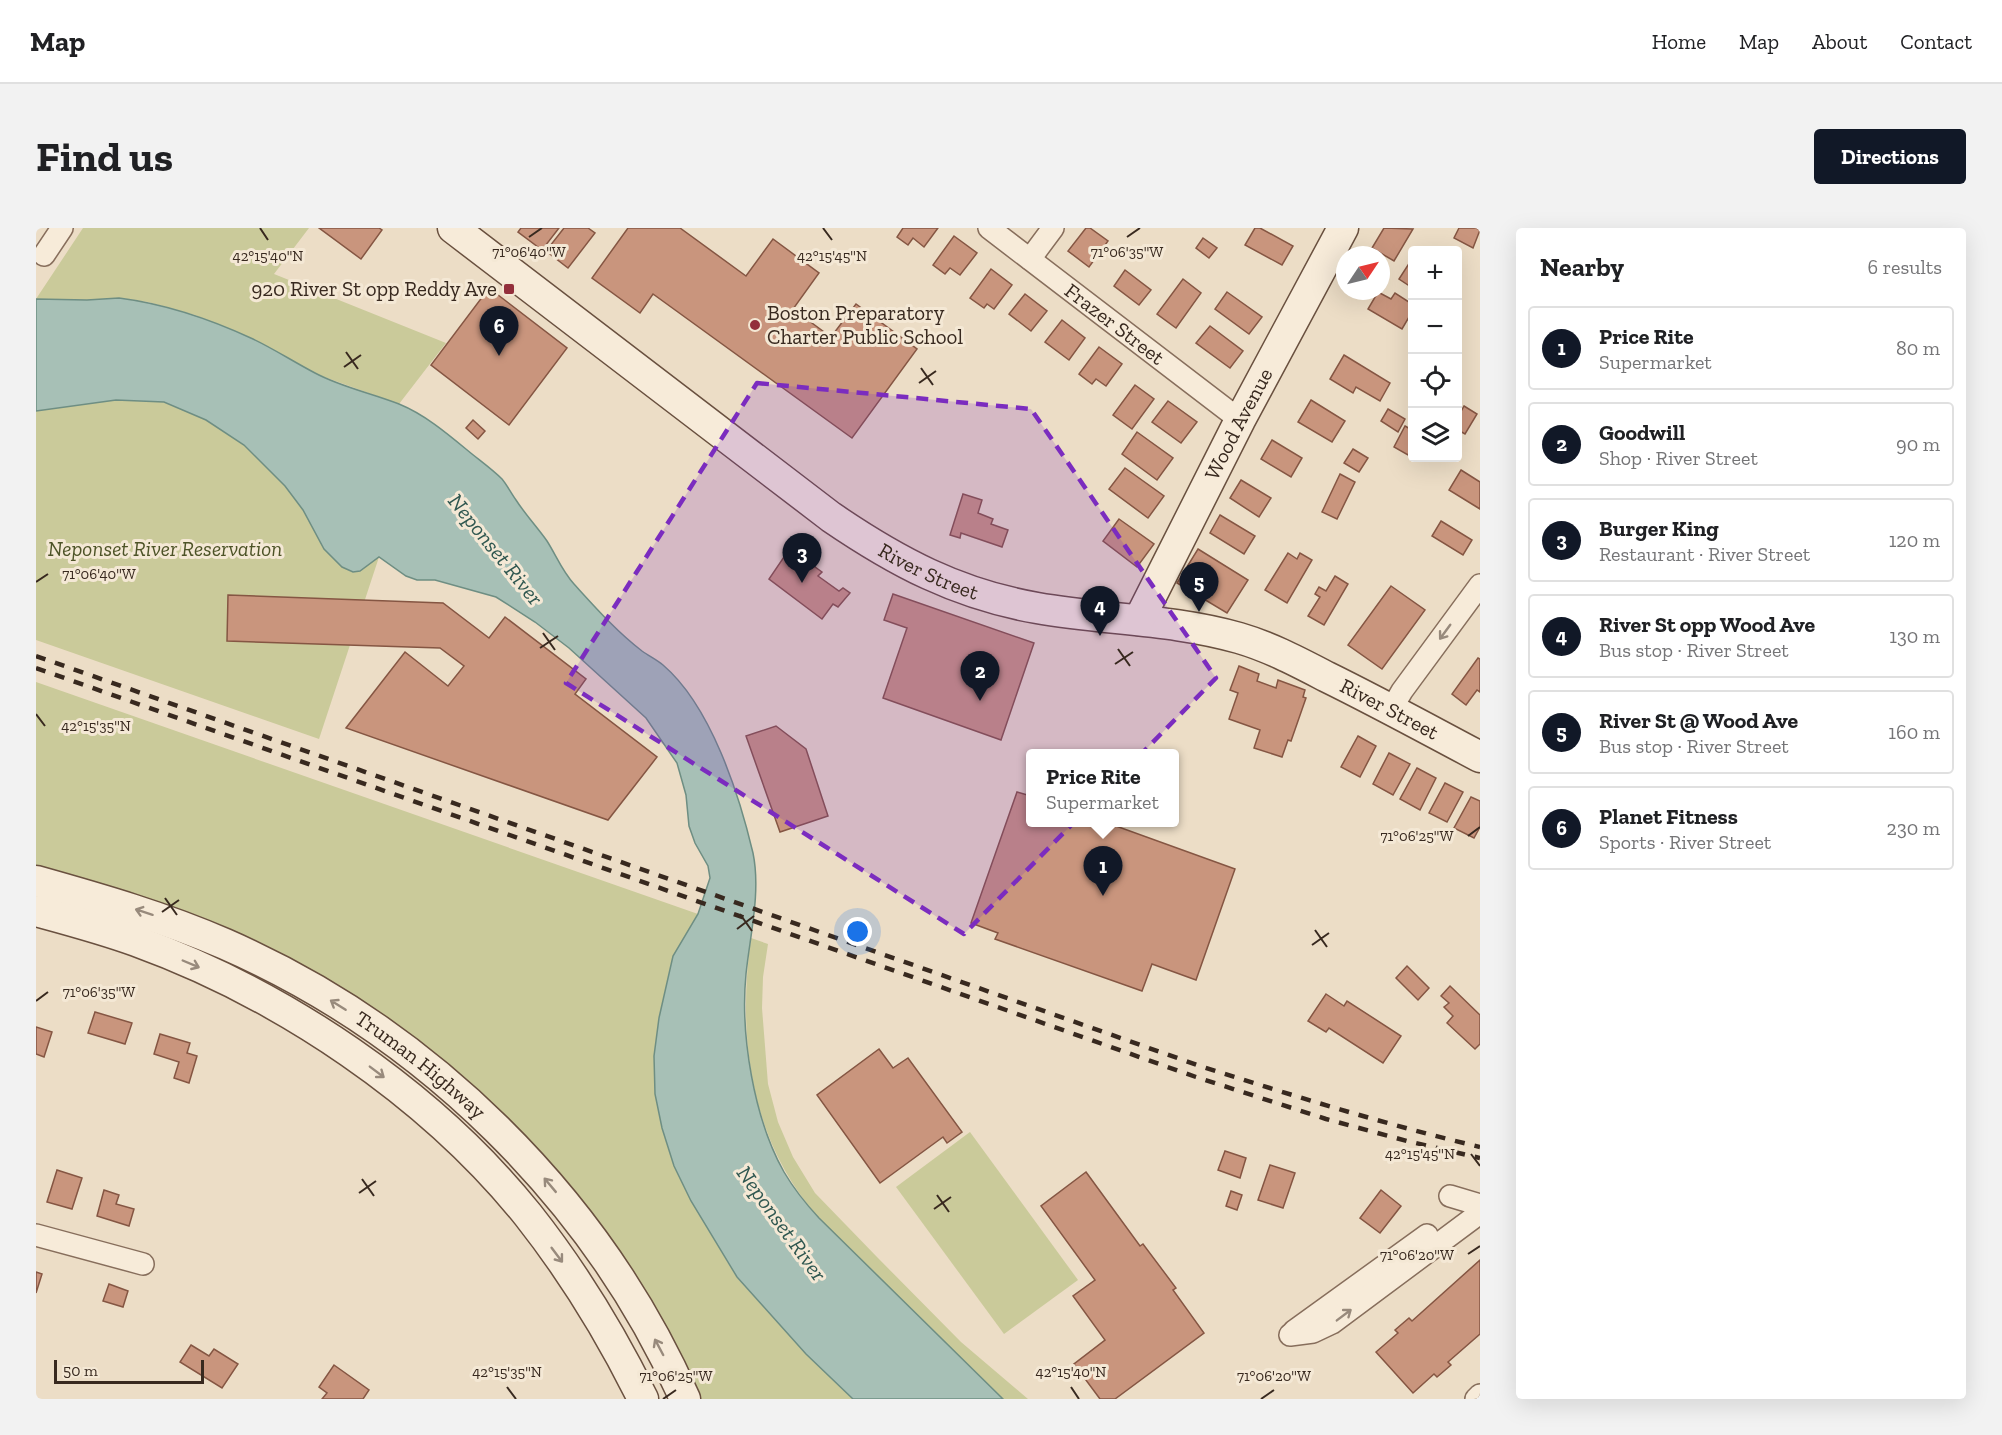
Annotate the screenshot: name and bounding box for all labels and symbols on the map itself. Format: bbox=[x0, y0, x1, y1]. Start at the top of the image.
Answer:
text: 71°06'40"W bbox=[492, 243, 566, 261]
text: 71°06'35"W bbox=[1091, 243, 1163, 261]
north arrow bbox=[1336, 246, 1390, 300]
text: 42°15'40"N bbox=[233, 247, 303, 265]
text: 42°15'45"N bbox=[797, 247, 867, 265]
place label: 920 River St opp Reddy Ave bbox=[251, 276, 497, 301]
street label: Frazer Street bbox=[1060, 278, 1170, 370]
marker: 920 River St opp Reddy Ave bbox=[502, 282, 516, 296]
place label: Boston Preparatory Charter Public School bbox=[767, 300, 963, 349]
pin: 6 bbox=[480, 306, 518, 356]
marker: Boston Preparatory Charter Public School bbox=[748, 318, 762, 332]
street label: Wood Avenue bbox=[1199, 363, 1278, 484]
water label: Neponset River bbox=[442, 488, 549, 611]
pin: 3 bbox=[782, 534, 822, 583]
park label: Neponset River Reservation bbox=[48, 536, 282, 561]
street label: River Street bbox=[874, 537, 982, 605]
pin: 5 bbox=[1180, 562, 1218, 612]
text: 71°06'40"W bbox=[62, 565, 136, 583]
pin: 4 bbox=[1080, 586, 1120, 636]
one-way arrow bbox=[1439, 624, 1451, 640]
pin: 2 bbox=[960, 652, 1000, 701]
street label: River Street bbox=[1336, 673, 1443, 745]
text: 42°15'35"N bbox=[61, 717, 131, 735]
text: 71°06'25"W bbox=[1381, 827, 1453, 845]
pin: 1 bbox=[1084, 846, 1122, 896]
one-way arrow bbox=[135, 906, 154, 917]
your location bbox=[843, 917, 872, 946]
one-way arrow bbox=[181, 958, 199, 970]
text: 71°06'35"W bbox=[63, 983, 135, 1001]
one-way arrow bbox=[330, 999, 347, 1011]
street label: Truman Highway bbox=[351, 1005, 491, 1124]
one-way arrow bbox=[368, 1066, 384, 1078]
text: 42°15'45"N bbox=[1385, 1145, 1455, 1163]
water label: Neponset River bbox=[731, 1160, 833, 1286]
one-way arrow bbox=[543, 1178, 557, 1193]
text: 71°06'20"W bbox=[1380, 1246, 1454, 1264]
one-way arrow bbox=[551, 1247, 564, 1263]
one-way arrow bbox=[1335, 1308, 1351, 1321]
one-way arrow bbox=[653, 1338, 664, 1356]
scale bar bbox=[54, 1357, 204, 1384]
text: 42°15'35"N bbox=[472, 1363, 542, 1381]
text: 42°15'40"N bbox=[1036, 1363, 1106, 1381]
text: 71°06'25"W bbox=[640, 1367, 712, 1385]
text: 71°06'20"W bbox=[1237, 1367, 1311, 1385]

